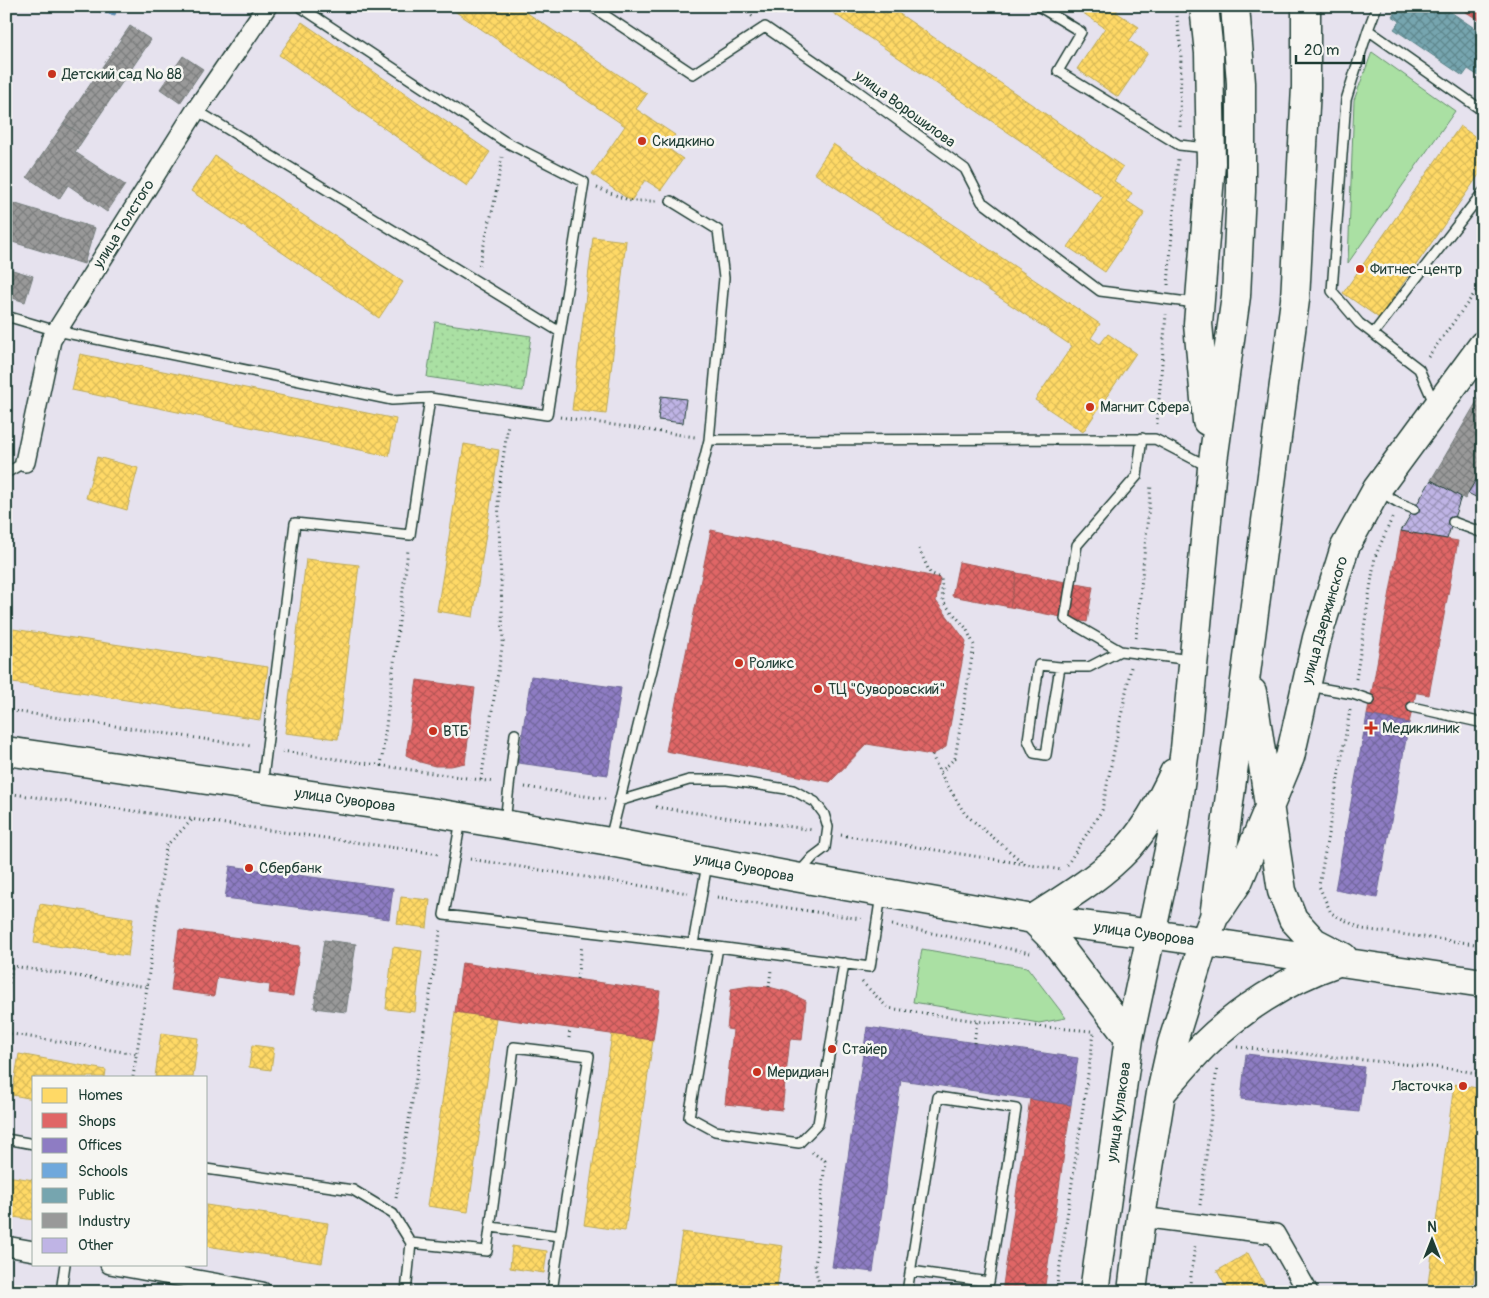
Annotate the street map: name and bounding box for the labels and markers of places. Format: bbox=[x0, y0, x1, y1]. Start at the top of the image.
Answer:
place label: Детский сад № 88 bbox=[61, 65, 182, 84]
marker: Детский сад № 88 bbox=[46, 68, 58, 80]
place label: Скидкино bbox=[652, 132, 715, 151]
marker: Скидкино bbox=[636, 135, 648, 147]
place label: Фитнес-центр bbox=[1370, 260, 1462, 279]
marker: Фитнес-центр bbox=[1354, 263, 1366, 275]
place label: Магнит Сфера bbox=[1100, 398, 1189, 417]
marker: Магнит Сфера bbox=[1084, 401, 1096, 413]
place label: Роликс bbox=[749, 654, 795, 673]
marker: Роликс bbox=[733, 657, 745, 669]
place label: ТЦ "Суворовский" bbox=[828, 680, 945, 699]
marker: ТЦ "Суворовский" bbox=[812, 683, 824, 695]
place label: Медиклиник bbox=[1382, 719, 1460, 738]
marker: Медиклиник bbox=[1364, 721, 1378, 735]
place label: ВТБ bbox=[443, 722, 469, 741]
marker: ВТБ bbox=[427, 725, 439, 737]
place label: Сбербанк bbox=[259, 859, 322, 878]
marker: Сбербанк bbox=[243, 862, 255, 874]
place label: Стайер bbox=[842, 1040, 887, 1059]
marker: Стайер bbox=[826, 1043, 838, 1055]
place label: Меридиан bbox=[767, 1063, 829, 1082]
marker: Меридиан bbox=[751, 1066, 763, 1078]
place label: Ласточка bbox=[1391, 1077, 1453, 1096]
marker: Ласточка bbox=[1457, 1080, 1469, 1092]

